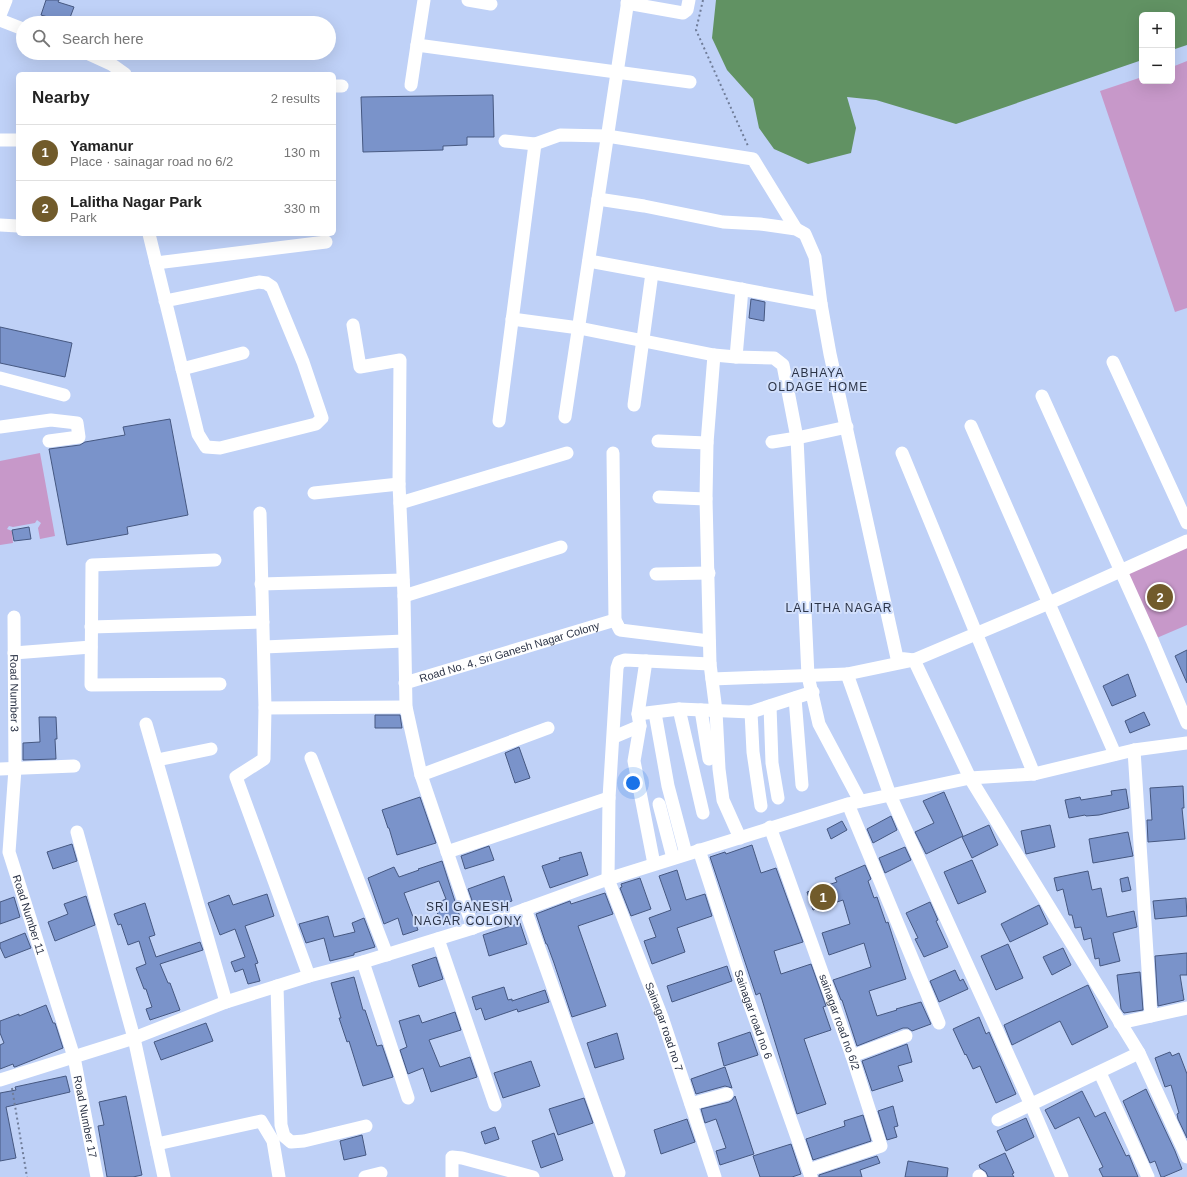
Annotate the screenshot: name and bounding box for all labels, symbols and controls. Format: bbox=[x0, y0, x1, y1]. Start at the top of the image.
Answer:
map controls bbox=[1139, 12, 1175, 84]
button: + bbox=[1139, 12, 1175, 48]
search box bbox=[16, 16, 336, 60]
icon: search bbox=[30, 27, 52, 49]
text: Search here bbox=[62, 30, 144, 47]
button: − bbox=[1139, 48, 1175, 84]
text: Nearby bbox=[32, 88, 90, 107]
text: 2 results bbox=[271, 91, 320, 106]
text: Yamanur bbox=[70, 137, 133, 154]
text: 1 bbox=[41, 145, 49, 160]
text: 130 m bbox=[284, 145, 320, 160]
text: Place · sainagar road no 6/2 bbox=[70, 154, 233, 169]
text: Lalitha Nagar Park bbox=[70, 193, 202, 210]
text: 2 bbox=[41, 201, 49, 216]
text: 330 m bbox=[284, 201, 320, 216]
text: Park bbox=[70, 210, 97, 225]
district label: ABHAYA OLDAGE HOME bbox=[768, 366, 868, 394]
pin: 2 bbox=[1147, 582, 1173, 612]
district label: LALITHA NAGAR bbox=[785, 601, 893, 615]
street label: Road No. 4, Sri Ganesh Nagar Colony bbox=[418, 619, 601, 684]
street label: Road Number 3 bbox=[8, 654, 21, 732]
your location bbox=[623, 773, 643, 793]
street label: Road Number 11 bbox=[11, 873, 47, 956]
pin: 1 bbox=[810, 882, 836, 912]
district label: SRI GANESH NAGAR COLONY bbox=[414, 900, 522, 928]
street label: Sainagar road no 6 bbox=[732, 968, 775, 1060]
street label: sainagar road no 6/2 bbox=[817, 972, 862, 1071]
street label: Sainagar road no 7 bbox=[643, 980, 686, 1073]
street label: Road Number 17 bbox=[72, 1074, 99, 1159]

